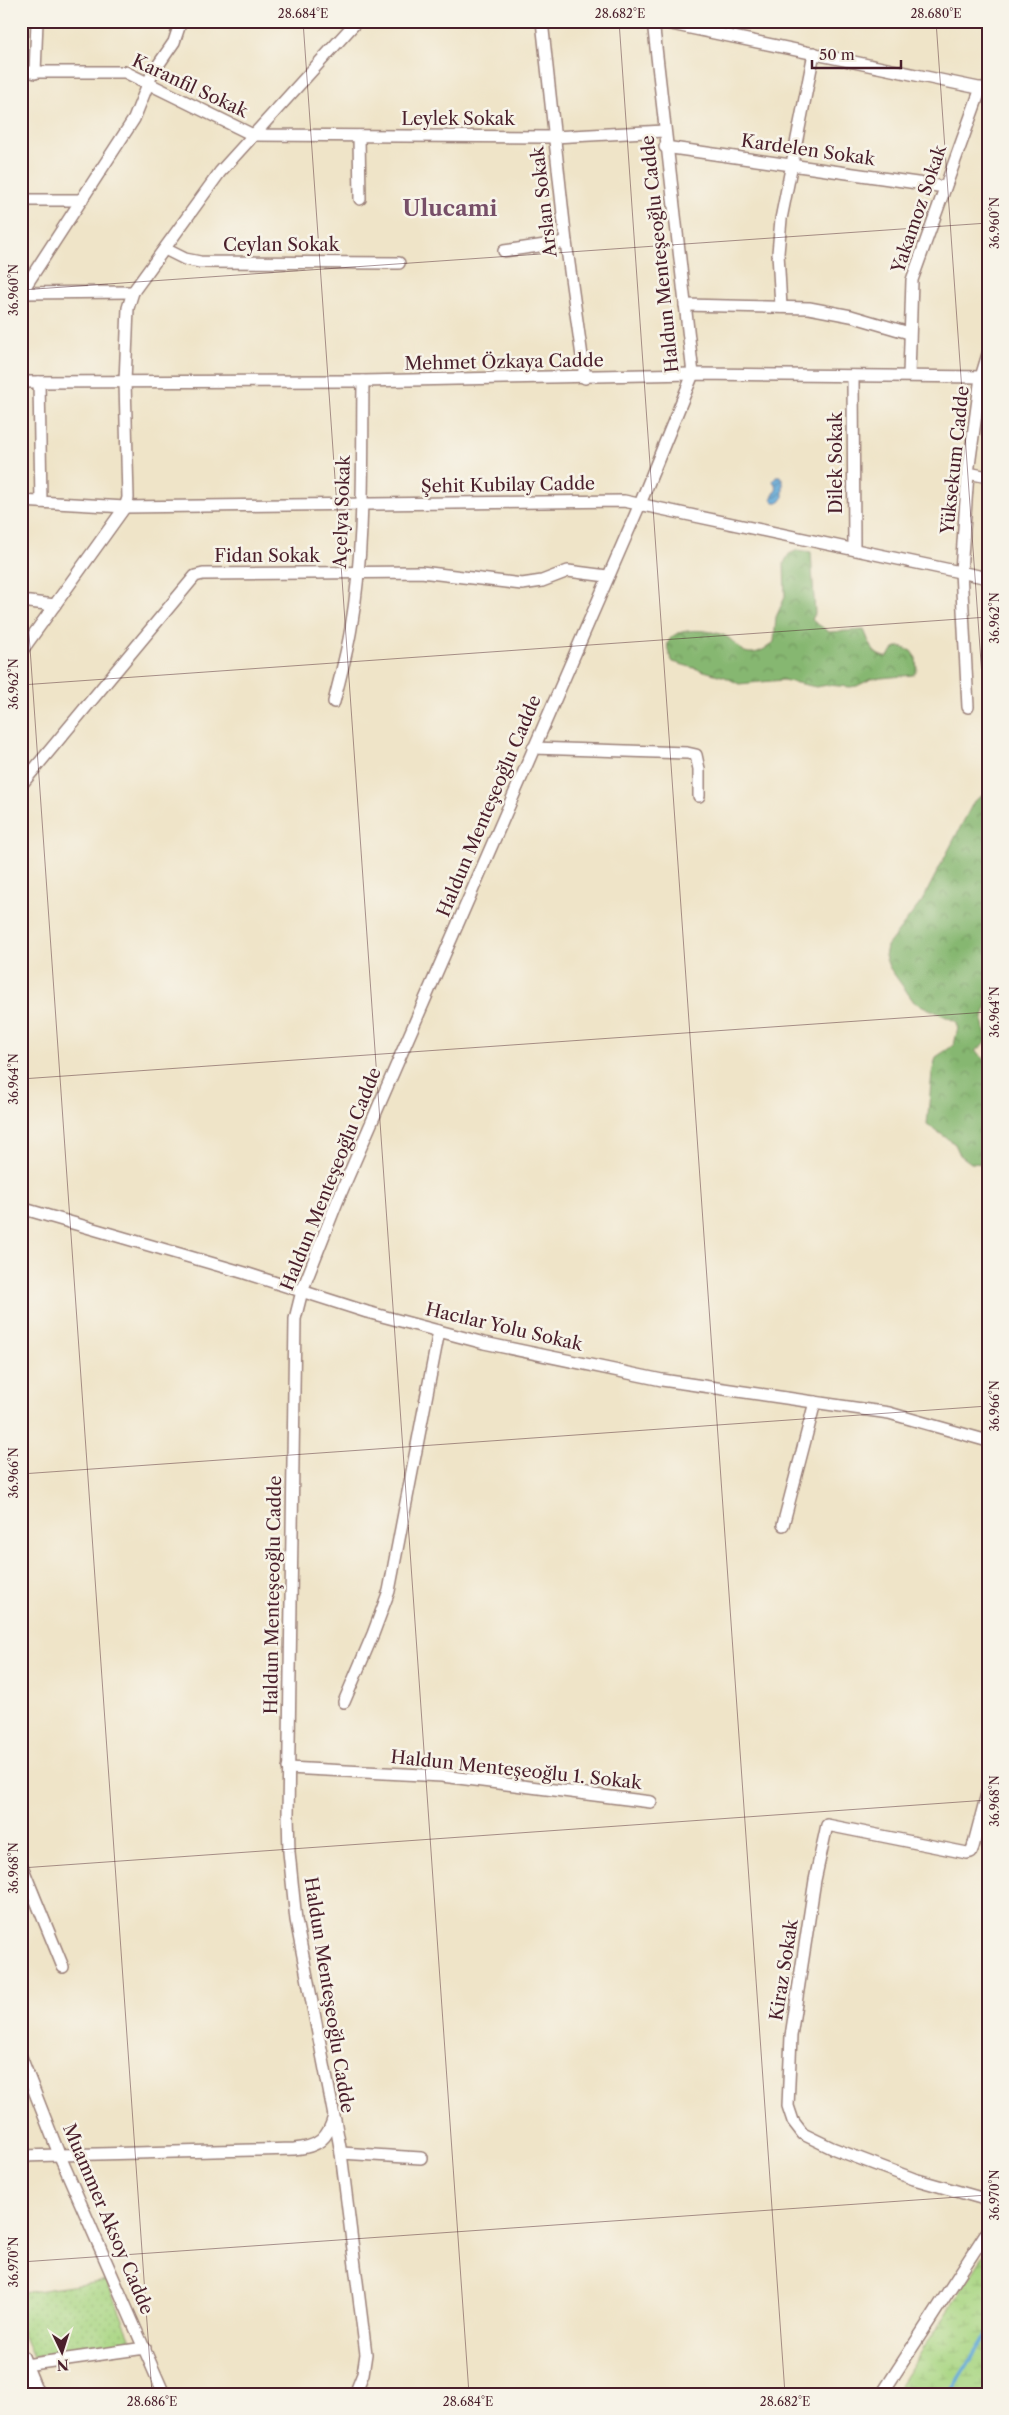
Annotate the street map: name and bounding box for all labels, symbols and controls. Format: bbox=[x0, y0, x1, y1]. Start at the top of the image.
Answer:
text: 28.684°E bbox=[278, 6, 328, 21]
text: 28.682°E bbox=[595, 6, 645, 21]
text: 28.680°E bbox=[910, 6, 962, 21]
scale bar bbox=[812, 38, 900, 70]
text: 50 m bbox=[819, 45, 855, 64]
street label: Karanfil Sokak bbox=[129, 50, 253, 123]
street label: Leylek Sokak bbox=[401, 108, 516, 130]
street label: Kardelen Sokak bbox=[740, 130, 878, 171]
street label: Haldun Menteşeoğlu Cadde bbox=[637, 134, 683, 374]
street label: Yakamoz Sokak bbox=[887, 141, 952, 277]
street label: Arslan Sokak bbox=[526, 144, 562, 260]
district label: Ulucami bbox=[403, 195, 498, 222]
text: 36.960°N bbox=[987, 197, 1002, 249]
street label: Ceylan Sokak bbox=[223, 234, 341, 256]
text: 36.960°N bbox=[6, 264, 21, 316]
street label: Mehmet Özkaya Cadde bbox=[404, 348, 604, 375]
street label: Yüksekum Cadde bbox=[936, 385, 974, 536]
street label: Dilek Sokak bbox=[825, 410, 847, 514]
street label: Açelya Sokak bbox=[329, 453, 355, 570]
street label: Şehit Kubilay Cadde bbox=[421, 472, 595, 498]
street label: Fidan Sokak bbox=[214, 545, 321, 567]
text: 36.962°N bbox=[987, 592, 1002, 644]
text: 36.962°N bbox=[6, 658, 21, 710]
street label: Haldun Menteşeoğlu Cadde bbox=[432, 692, 546, 920]
text: 36.964°N bbox=[987, 986, 1002, 1038]
text: 36.964°N bbox=[6, 1053, 21, 1105]
street label: Haldun Menteşeoğlu Cadde bbox=[276, 1064, 386, 1294]
street label: Hacılar Yolu Sokak bbox=[423, 1298, 586, 1356]
text: 36.966°N bbox=[987, 1380, 1002, 1432]
text: 36.966°N bbox=[6, 1447, 21, 1499]
street label: Haldun Menteşeoğlu Cadde bbox=[260, 1475, 286, 1715]
street label: Haldun Menteşeoğlu 1. Sokak bbox=[389, 1746, 644, 1794]
text: 36.968°N bbox=[987, 1775, 1002, 1827]
text: 36.968°N bbox=[6, 1842, 21, 1894]
street label: Haldun Menteşeoğlu Cadde bbox=[299, 1875, 359, 2115]
street label: Kiraz Sokak bbox=[765, 1916, 803, 2022]
street label: Muammer Aksoy Cadde bbox=[58, 2120, 158, 2318]
text: 36.970°N bbox=[987, 2169, 1002, 2220]
text: 36.970°N bbox=[6, 2236, 21, 2287]
north arrow bbox=[38, 2328, 88, 2378]
text: N bbox=[56, 2356, 70, 2374]
text: 28.686°E bbox=[127, 2394, 177, 2409]
text: 28.684°E bbox=[443, 2394, 493, 2409]
text: 28.682°E bbox=[760, 2394, 810, 2409]

